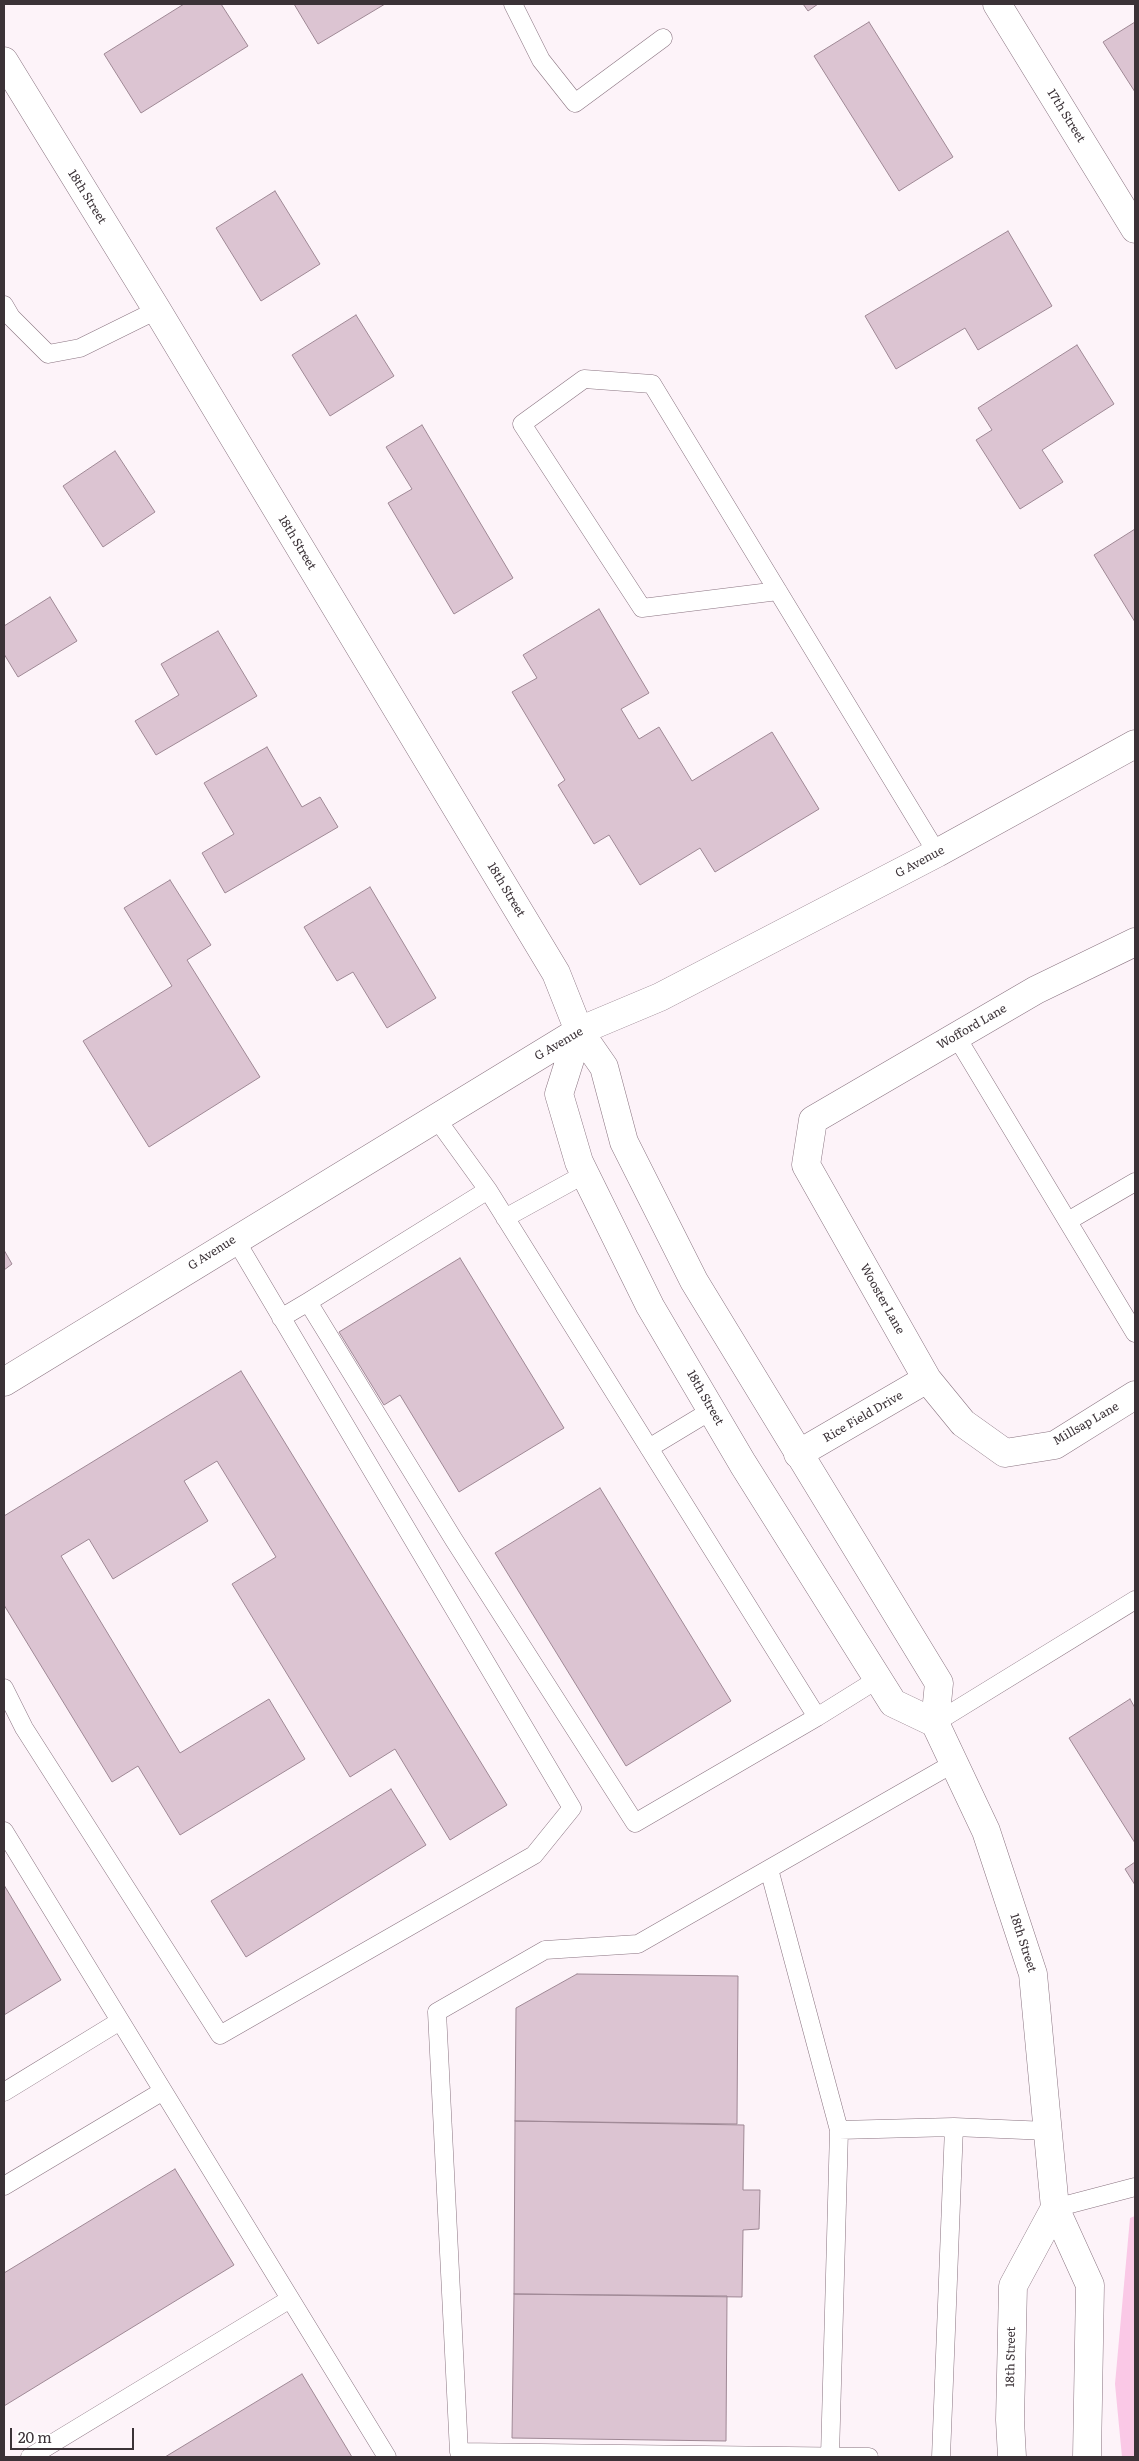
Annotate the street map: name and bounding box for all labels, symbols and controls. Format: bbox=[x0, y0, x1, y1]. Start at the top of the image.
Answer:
street label: 17th Street bbox=[1044, 87, 1088, 145]
street label: 18th Street bbox=[65, 167, 109, 227]
street label: 18th Street bbox=[275, 513, 319, 573]
street label: G Avenue bbox=[893, 843, 947, 881]
street label: 18th Street bbox=[484, 860, 528, 920]
street label: Wofford Lane bbox=[935, 1001, 1009, 1053]
street label: G Avenue bbox=[532, 1024, 586, 1064]
street label: G Avenue bbox=[185, 1233, 239, 1273]
street label: Wooster Lane bbox=[857, 1261, 907, 1337]
street label: 18th Street bbox=[684, 1368, 726, 1428]
street label: Rice Field Drive bbox=[821, 1388, 905, 1446]
street label: Millsap Lane bbox=[1051, 1399, 1121, 1449]
street label: 18th Street bbox=[1007, 1912, 1039, 1974]
street label: 18th Street bbox=[1003, 2326, 1019, 2388]
scale bar bbox=[12, 2418, 136, 2450]
text: 20 m bbox=[18, 2425, 52, 2448]

